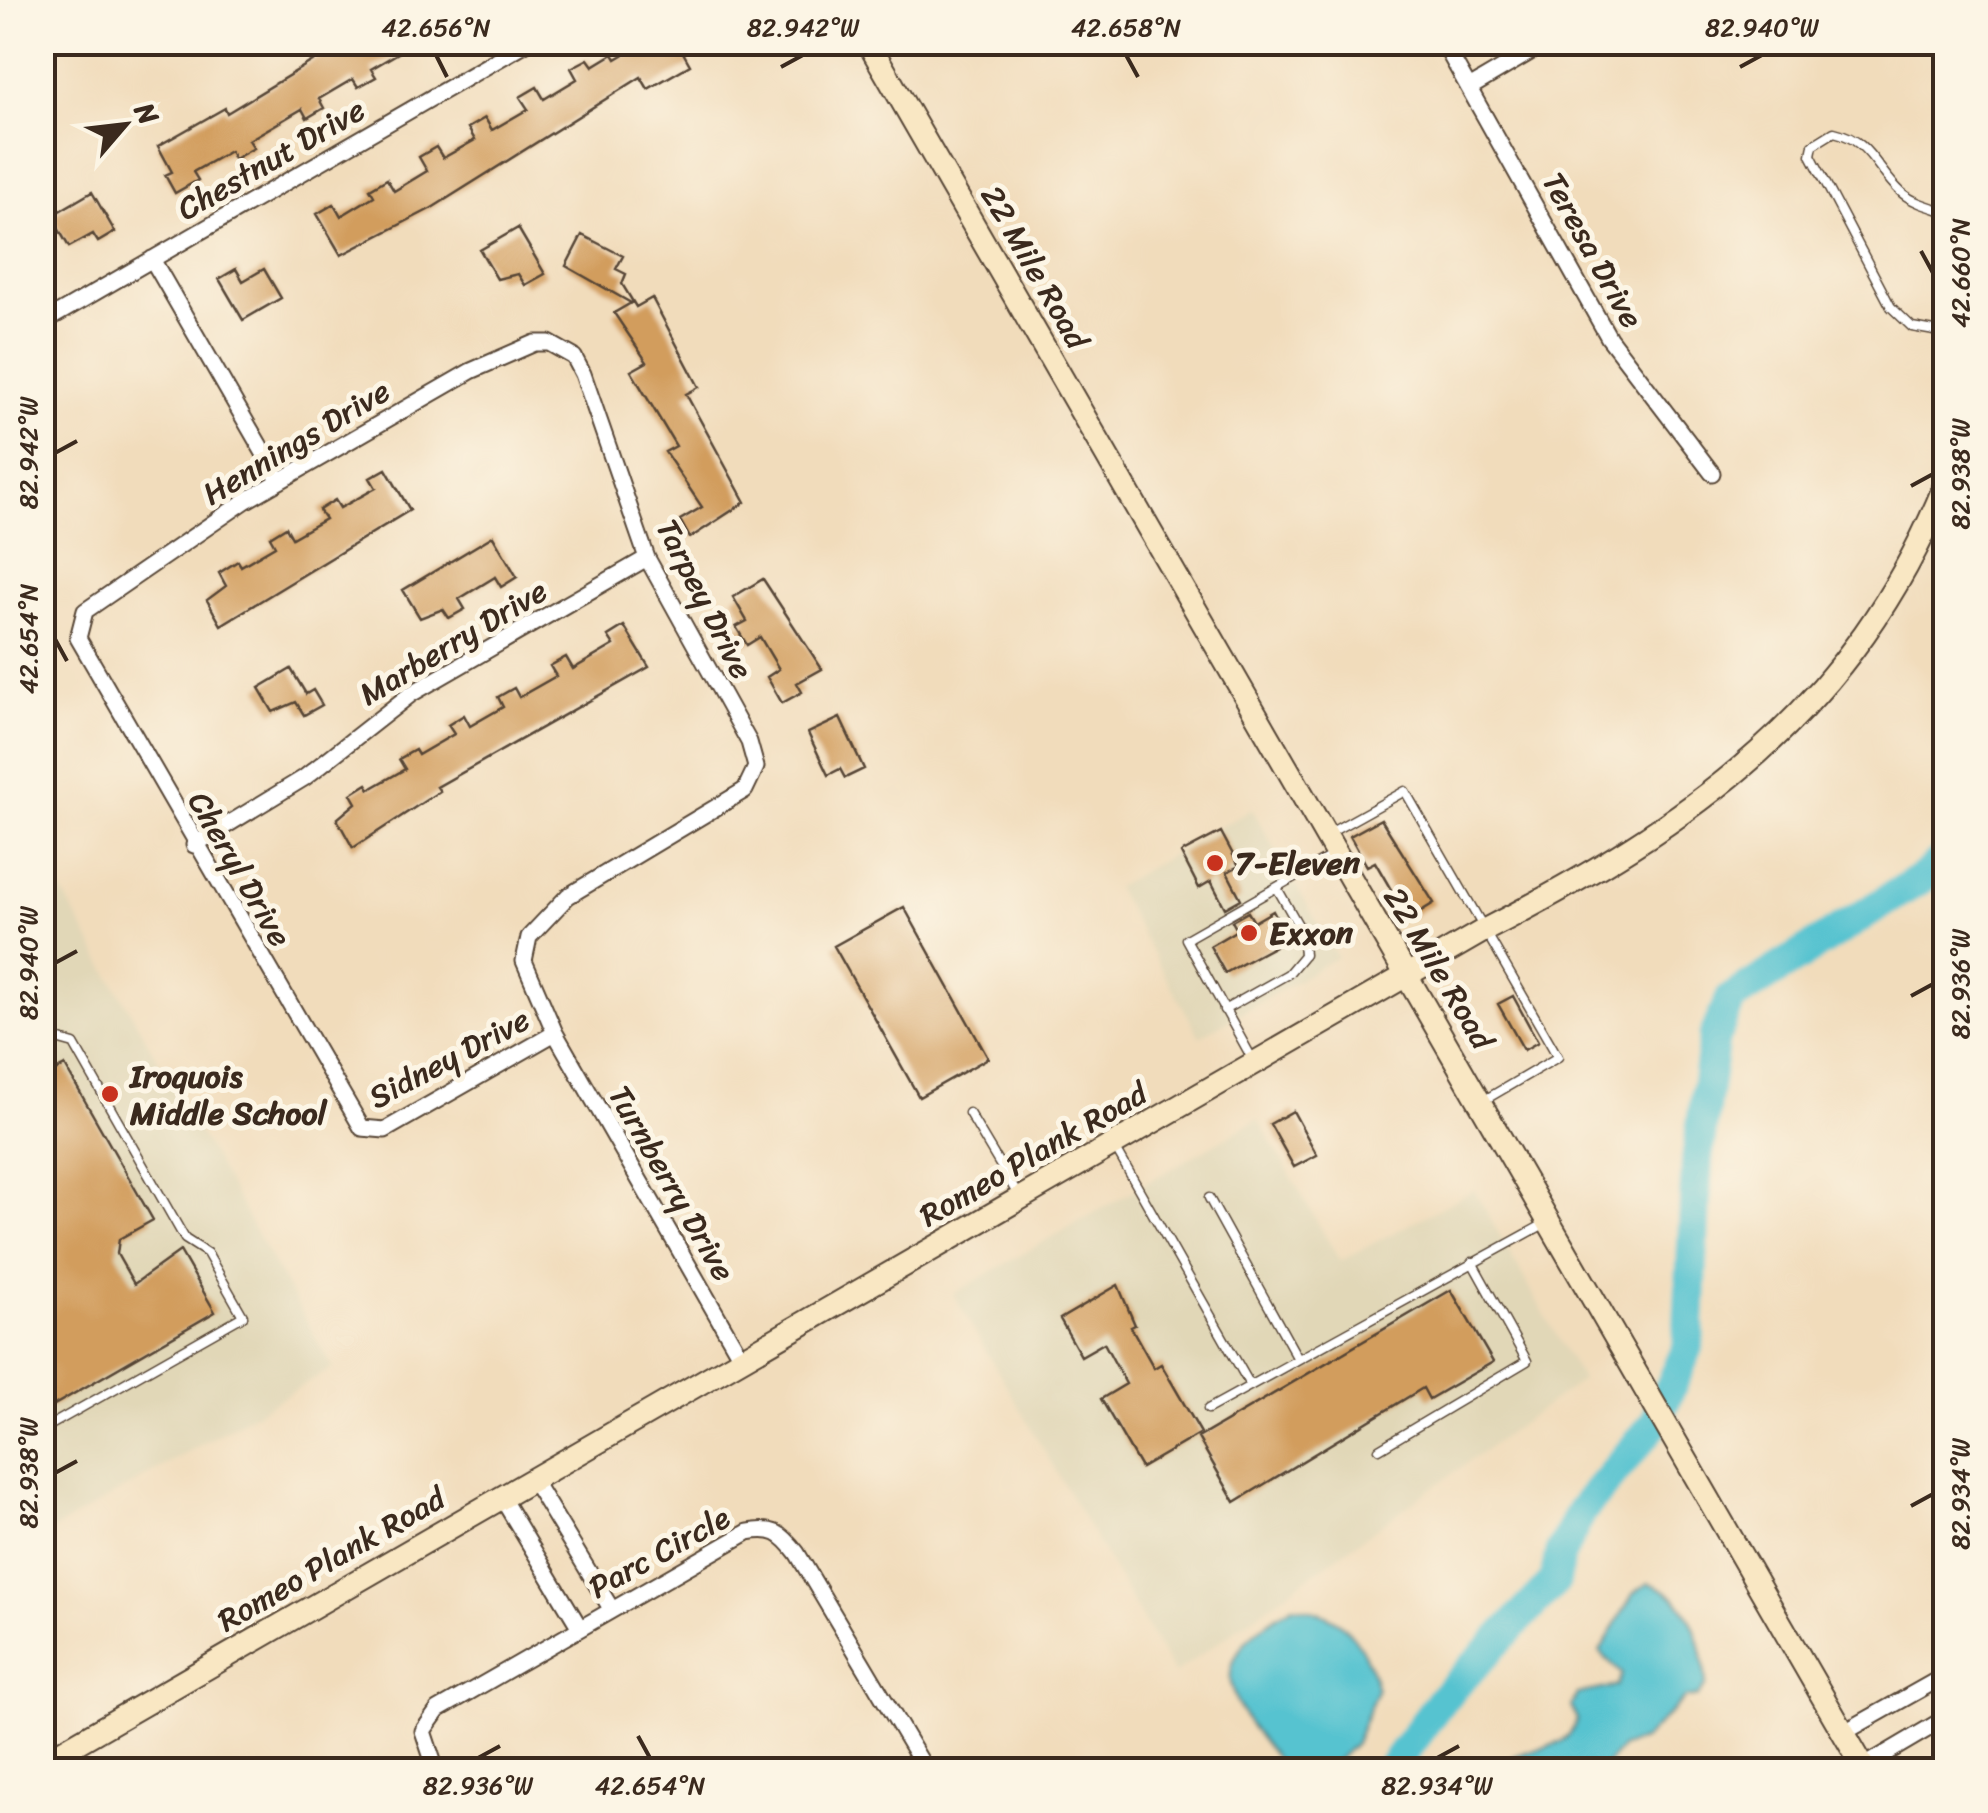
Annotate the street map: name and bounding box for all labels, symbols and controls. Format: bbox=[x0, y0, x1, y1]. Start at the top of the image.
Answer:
text: 42.656°N bbox=[381, 5, 491, 50]
text: 82.942°W bbox=[747, 5, 860, 50]
text: 42.658°N bbox=[1071, 5, 1182, 50]
text: 82.940°W bbox=[1705, 5, 1820, 50]
north arrow bbox=[75, 75, 175, 175]
street label: Chestnut Drive bbox=[166, 82, 376, 237]
text: N bbox=[120, 93, 173, 134]
street label: Teresa Drive bbox=[1526, 161, 1659, 339]
street label: 22 Mile Road bbox=[964, 174, 1106, 362]
text: 42.660°N bbox=[1938, 217, 1983, 328]
street label: Hennings Drive bbox=[191, 364, 402, 521]
text: 82.942°W bbox=[6, 396, 51, 509]
text: 82.938°W bbox=[1938, 418, 1983, 530]
street label: Tarpey Drive bbox=[640, 509, 770, 690]
street label: Marberry Drive bbox=[348, 563, 559, 722]
text: 42.654°N bbox=[6, 583, 51, 694]
street label: Cheryl Drive bbox=[172, 780, 307, 958]
place label: 7-Eleven bbox=[1235, 835, 1361, 892]
marker: 7-Eleven bbox=[1204, 852, 1226, 874]
street label: 22 Mile Road bbox=[1367, 875, 1511, 1063]
text: 82.940°W bbox=[6, 905, 51, 1020]
place label: Exxon bbox=[1269, 905, 1354, 962]
marker: Exxon bbox=[1238, 922, 1260, 944]
text: 82.936°W bbox=[1938, 928, 1983, 1039]
street label: Sidney Drive bbox=[358, 992, 541, 1125]
place label: Iroquois Middle School bbox=[128, 1048, 328, 1142]
street label: Romeo Plank Road bbox=[908, 1065, 1160, 1243]
street label: Turnberry Drive bbox=[592, 1074, 751, 1292]
marker: Iroquois Middle School bbox=[99, 1083, 121, 1105]
text: 82.938°W bbox=[6, 1417, 51, 1529]
text: 82.934°W bbox=[1938, 1437, 1983, 1550]
street label: Romeo Plank Road bbox=[206, 1470, 458, 1648]
street label: Parc Circle bbox=[577, 1490, 741, 1615]
text: 82.936°W bbox=[423, 1763, 534, 1808]
text: 42.654°N bbox=[595, 1763, 706, 1808]
text: 82.934°W bbox=[1381, 1763, 1494, 1808]

